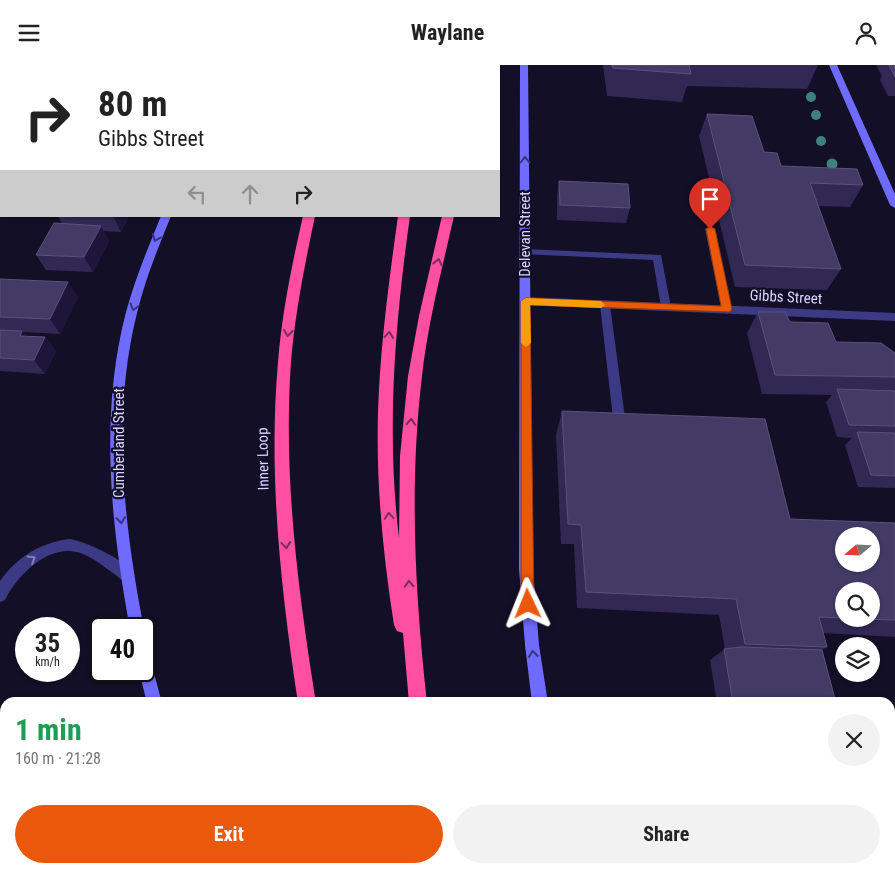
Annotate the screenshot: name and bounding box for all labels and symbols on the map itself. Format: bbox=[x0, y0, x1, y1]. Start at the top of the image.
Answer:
one-way arrow bbox=[520, 155, 530, 163]
pin bbox=[689, 178, 731, 229]
street label: Delevan Street bbox=[516, 191, 534, 277]
one-way arrow bbox=[152, 233, 163, 242]
one-way arrow bbox=[432, 257, 443, 266]
street label: Gibbs Street bbox=[749, 286, 823, 308]
one-way arrow bbox=[129, 303, 139, 311]
one-way arrow bbox=[283, 329, 294, 337]
one-way arrow bbox=[384, 331, 395, 339]
street label: Cumberland Street bbox=[110, 388, 128, 498]
one-way arrow bbox=[406, 418, 417, 426]
street label: Inner Loop bbox=[253, 427, 273, 491]
one-way arrow bbox=[384, 512, 395, 520]
one-way arrow bbox=[115, 517, 126, 525]
north arrow bbox=[835, 527, 880, 573]
one-way arrow bbox=[281, 542, 292, 550]
one-way arrow bbox=[26, 556, 35, 566]
position arrow bbox=[501, 577, 553, 629]
one-way arrow bbox=[403, 580, 414, 588]
speed limit sign: 40 bbox=[90, 617, 155, 682]
one-way arrow bbox=[528, 650, 539, 658]

